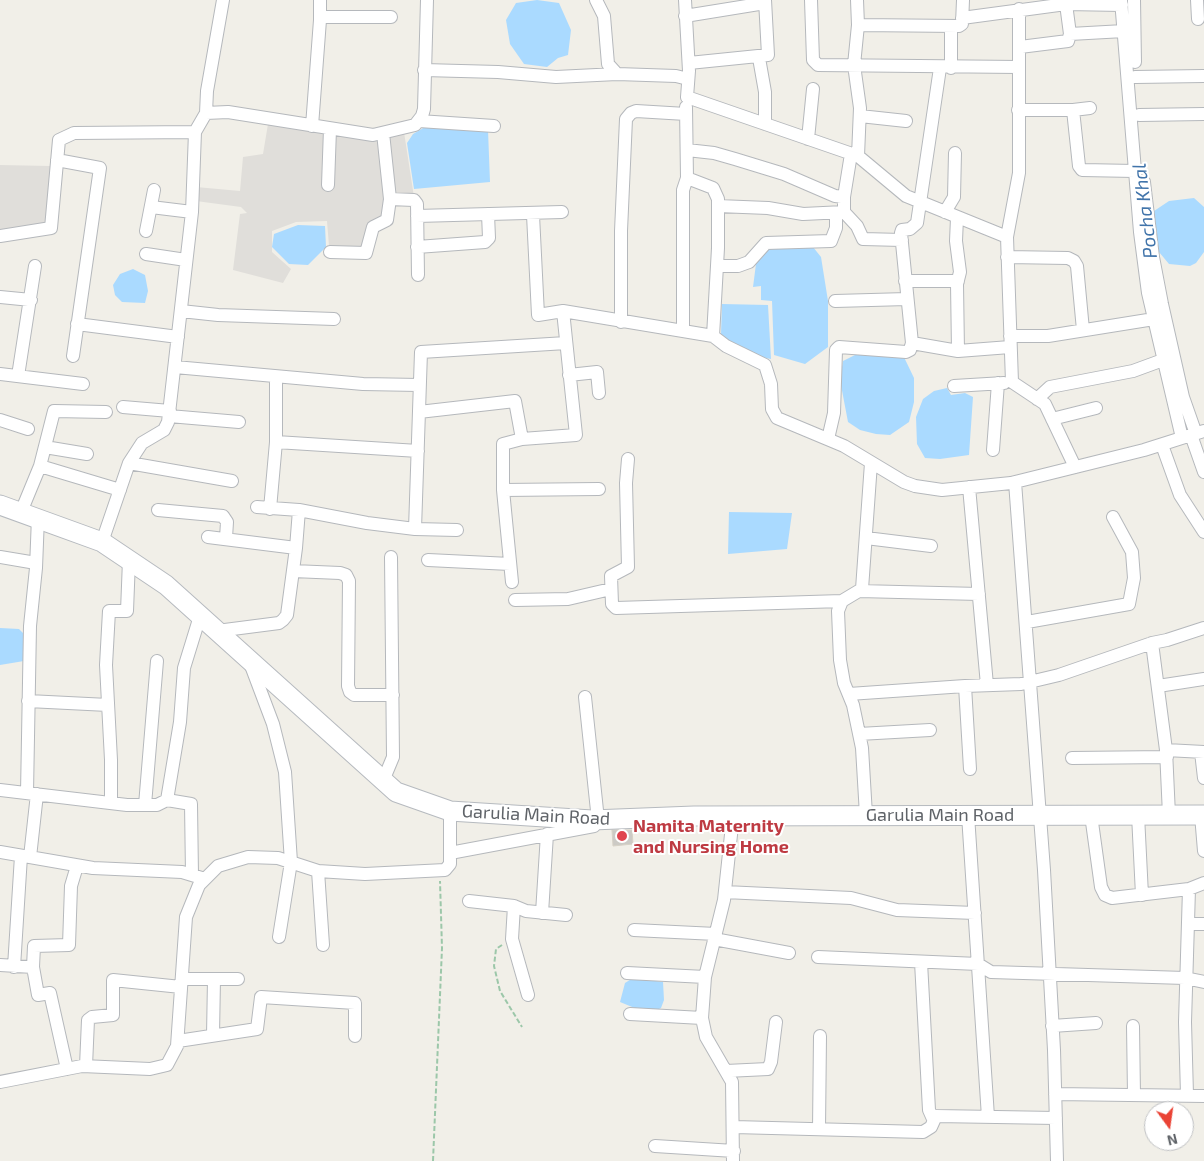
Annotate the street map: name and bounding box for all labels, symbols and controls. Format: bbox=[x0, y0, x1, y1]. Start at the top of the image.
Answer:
water label: Pocha Khal bbox=[1128, 162, 1162, 260]
street label: Garulia Main Road bbox=[461, 800, 611, 830]
street label: Garulia Main Road bbox=[866, 804, 1014, 826]
place label: Namita Maternity and Nursing Home bbox=[633, 815, 789, 858]
marker: Namita Maternity and Nursing Home bbox=[615, 829, 629, 843]
north arrow bbox=[1144, 1101, 1194, 1151]
text: N bbox=[1166, 1131, 1179, 1150]

